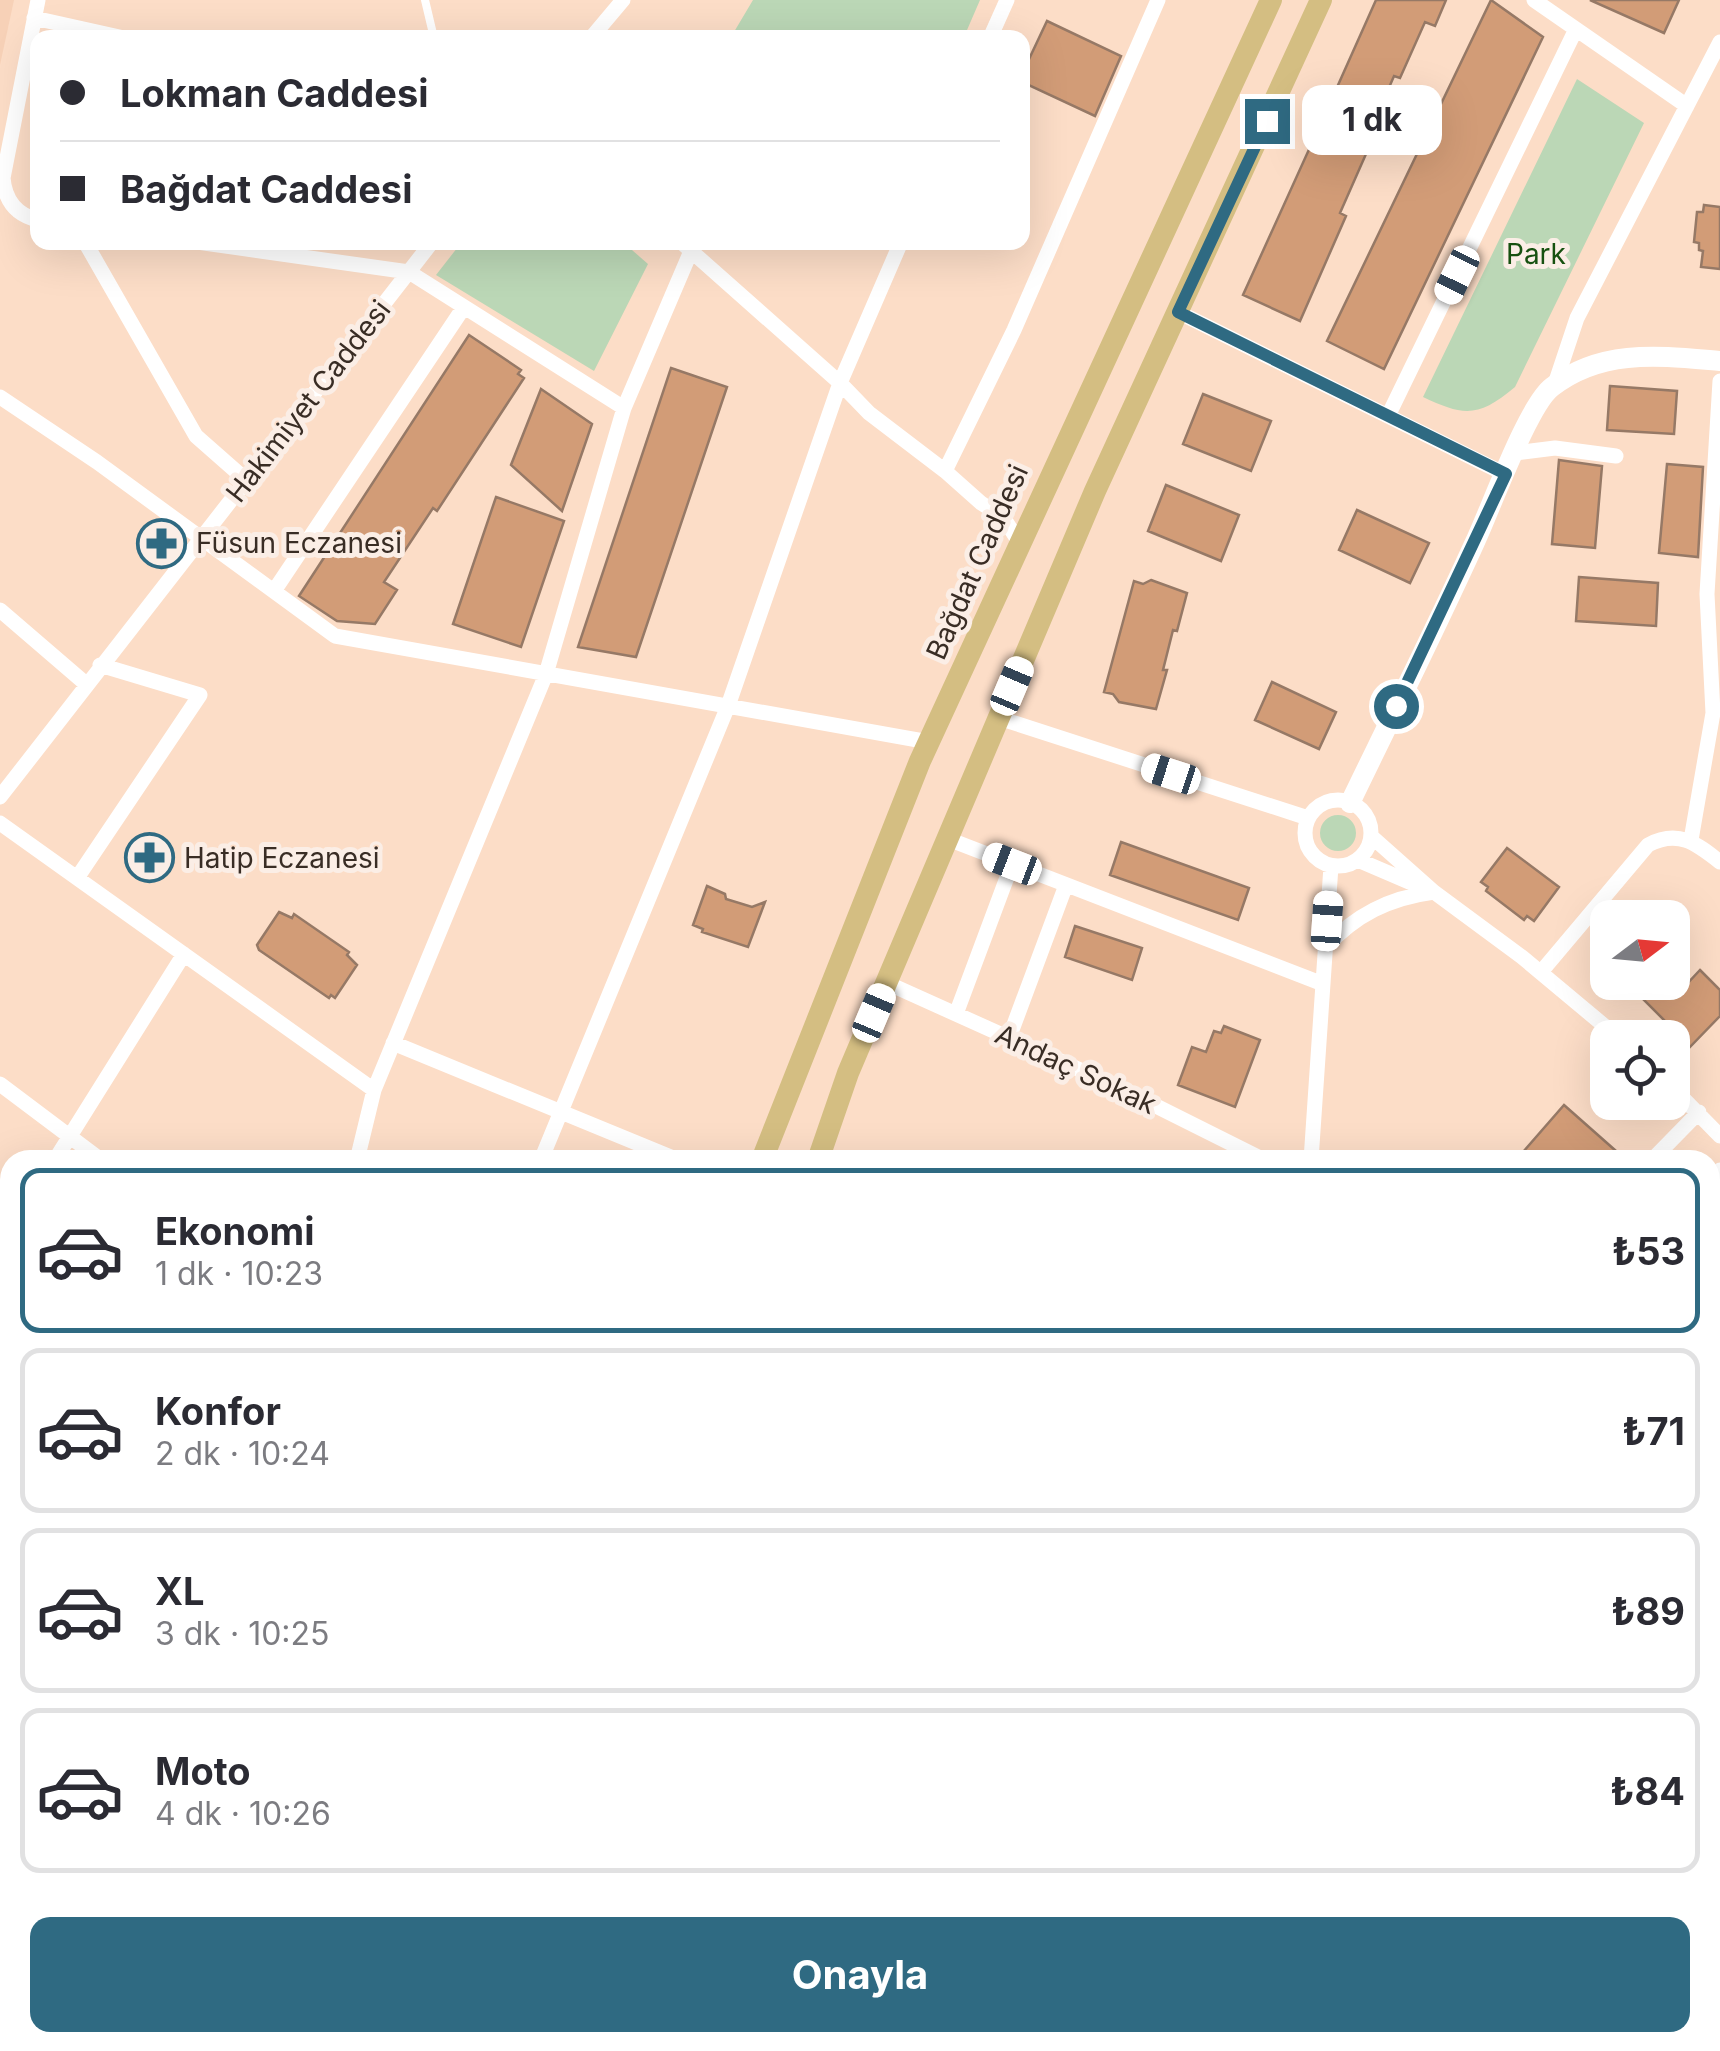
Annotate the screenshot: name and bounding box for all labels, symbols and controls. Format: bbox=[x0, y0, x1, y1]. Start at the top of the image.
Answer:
text: Lokman Caddesi bbox=[120, 70, 429, 116]
callout: 1 dk bbox=[1302, 86, 1442, 156]
route end bbox=[1245, 99, 1290, 144]
text: 1 dk bbox=[1342, 100, 1402, 139]
text: Bağdat Caddesi bbox=[120, 166, 412, 212]
park label: Park bbox=[1506, 237, 1566, 271]
car bbox=[1430, 241, 1484, 309]
street label: Hakimiyet Caddesi bbox=[219, 293, 397, 509]
street label: Bağdat Caddesi bbox=[919, 459, 1035, 665]
pharmacy icon: Füsun Eczanesi bbox=[135, 517, 187, 569]
place label: Füsun Eczanesi bbox=[196, 526, 402, 560]
car bbox=[986, 653, 1038, 719]
route start bbox=[1374, 684, 1419, 729]
car bbox=[1138, 750, 1204, 798]
pharmacy icon: Hatip Eczanesi bbox=[123, 832, 175, 884]
car bbox=[979, 839, 1045, 889]
place label: Hatip Eczanesi bbox=[184, 841, 380, 875]
car bbox=[1310, 890, 1344, 952]
north arrow bbox=[1590, 900, 1690, 1000]
map controls bbox=[1590, 900, 1690, 1120]
car bbox=[848, 980, 900, 1046]
street label: Andaç Sokak bbox=[990, 1017, 1162, 1121]
button: locate bbox=[1590, 1020, 1690, 1120]
icon: car bbox=[35, 1206, 125, 1296]
text: Ekonomi bbox=[155, 1208, 315, 1254]
text: ₺53 bbox=[1612, 1228, 1685, 1274]
text: 1 dk · 10:23 bbox=[155, 1254, 323, 1293]
icon: car bbox=[35, 1386, 125, 1476]
text: Konfor bbox=[155, 1388, 281, 1434]
text: ₺71 bbox=[1622, 1408, 1685, 1454]
text: 2 dk · 10:24 bbox=[155, 1434, 330, 1473]
icon: car bbox=[35, 1566, 125, 1656]
text: XL bbox=[155, 1568, 205, 1614]
text: ₺89 bbox=[1611, 1588, 1685, 1634]
text: 3 dk · 10:25 bbox=[155, 1614, 330, 1653]
icon: car bbox=[35, 1746, 125, 1836]
text: Moto bbox=[155, 1748, 251, 1794]
text: ₺84 bbox=[1610, 1768, 1685, 1814]
text: 4 dk · 10:26 bbox=[155, 1794, 331, 1833]
button: Onayla bbox=[30, 1917, 1690, 2032]

